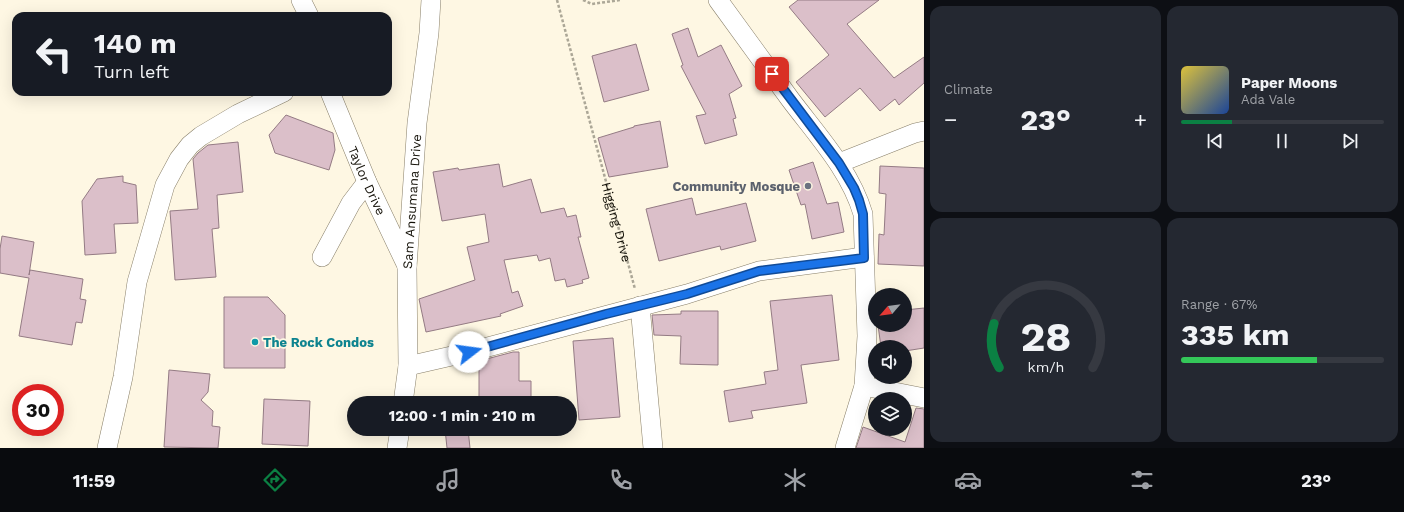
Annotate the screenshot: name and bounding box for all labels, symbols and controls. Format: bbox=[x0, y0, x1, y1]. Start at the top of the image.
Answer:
text: 140 m bbox=[94, 27, 177, 60]
icon: left bbox=[28, 28, 80, 80]
pin bbox=[755, 57, 789, 91]
text: Turn left bbox=[94, 61, 169, 82]
icon: arrive bbox=[761, 63, 783, 85]
text: Paper Moons bbox=[1241, 74, 1337, 92]
text: Climate bbox=[944, 82, 993, 97]
text: Ada Vale bbox=[1241, 92, 1295, 107]
text: 23° bbox=[1020, 102, 1071, 137]
text: − bbox=[944, 107, 957, 132]
text: + bbox=[1134, 107, 1147, 132]
icon: previous bbox=[1204, 130, 1226, 152]
icon: pause bbox=[1271, 130, 1293, 152]
icon: next bbox=[1339, 130, 1361, 152]
street label: Sam Ansumana Drive bbox=[400, 134, 424, 269]
street label: Taylor Drive bbox=[345, 144, 389, 218]
place label: Community Mosque bbox=[672, 179, 800, 194]
street label: Higging Drive bbox=[599, 181, 634, 264]
marker: Community Mosque bbox=[803, 181, 813, 191]
north arrow bbox=[868, 288, 912, 332]
map controls bbox=[868, 288, 912, 436]
text: Range · 67% bbox=[1181, 297, 1257, 312]
text: 28 bbox=[1020, 312, 1071, 361]
text: 335 km bbox=[1181, 317, 1290, 352]
position arrow bbox=[448, 331, 490, 373]
place label: The Rock Condos bbox=[263, 335, 374, 350]
marker: The Rock Condos bbox=[250, 337, 260, 347]
button: sound bbox=[868, 340, 912, 384]
text: km/h bbox=[1027, 359, 1064, 375]
speed limit sign: 30 bbox=[12, 384, 64, 436]
button: layers bbox=[868, 392, 912, 436]
text: 12:00 · 1 min · 210 m bbox=[389, 407, 535, 425]
icon: directions bbox=[261, 466, 289, 494]
icon: music bbox=[434, 466, 462, 494]
icon: phone bbox=[607, 466, 635, 494]
icon: climate bbox=[781, 466, 809, 494]
icon: car bbox=[954, 466, 982, 494]
icon: filters bbox=[1128, 466, 1156, 494]
text: 11:59 bbox=[73, 470, 115, 491]
text: 23° bbox=[1301, 470, 1331, 491]

